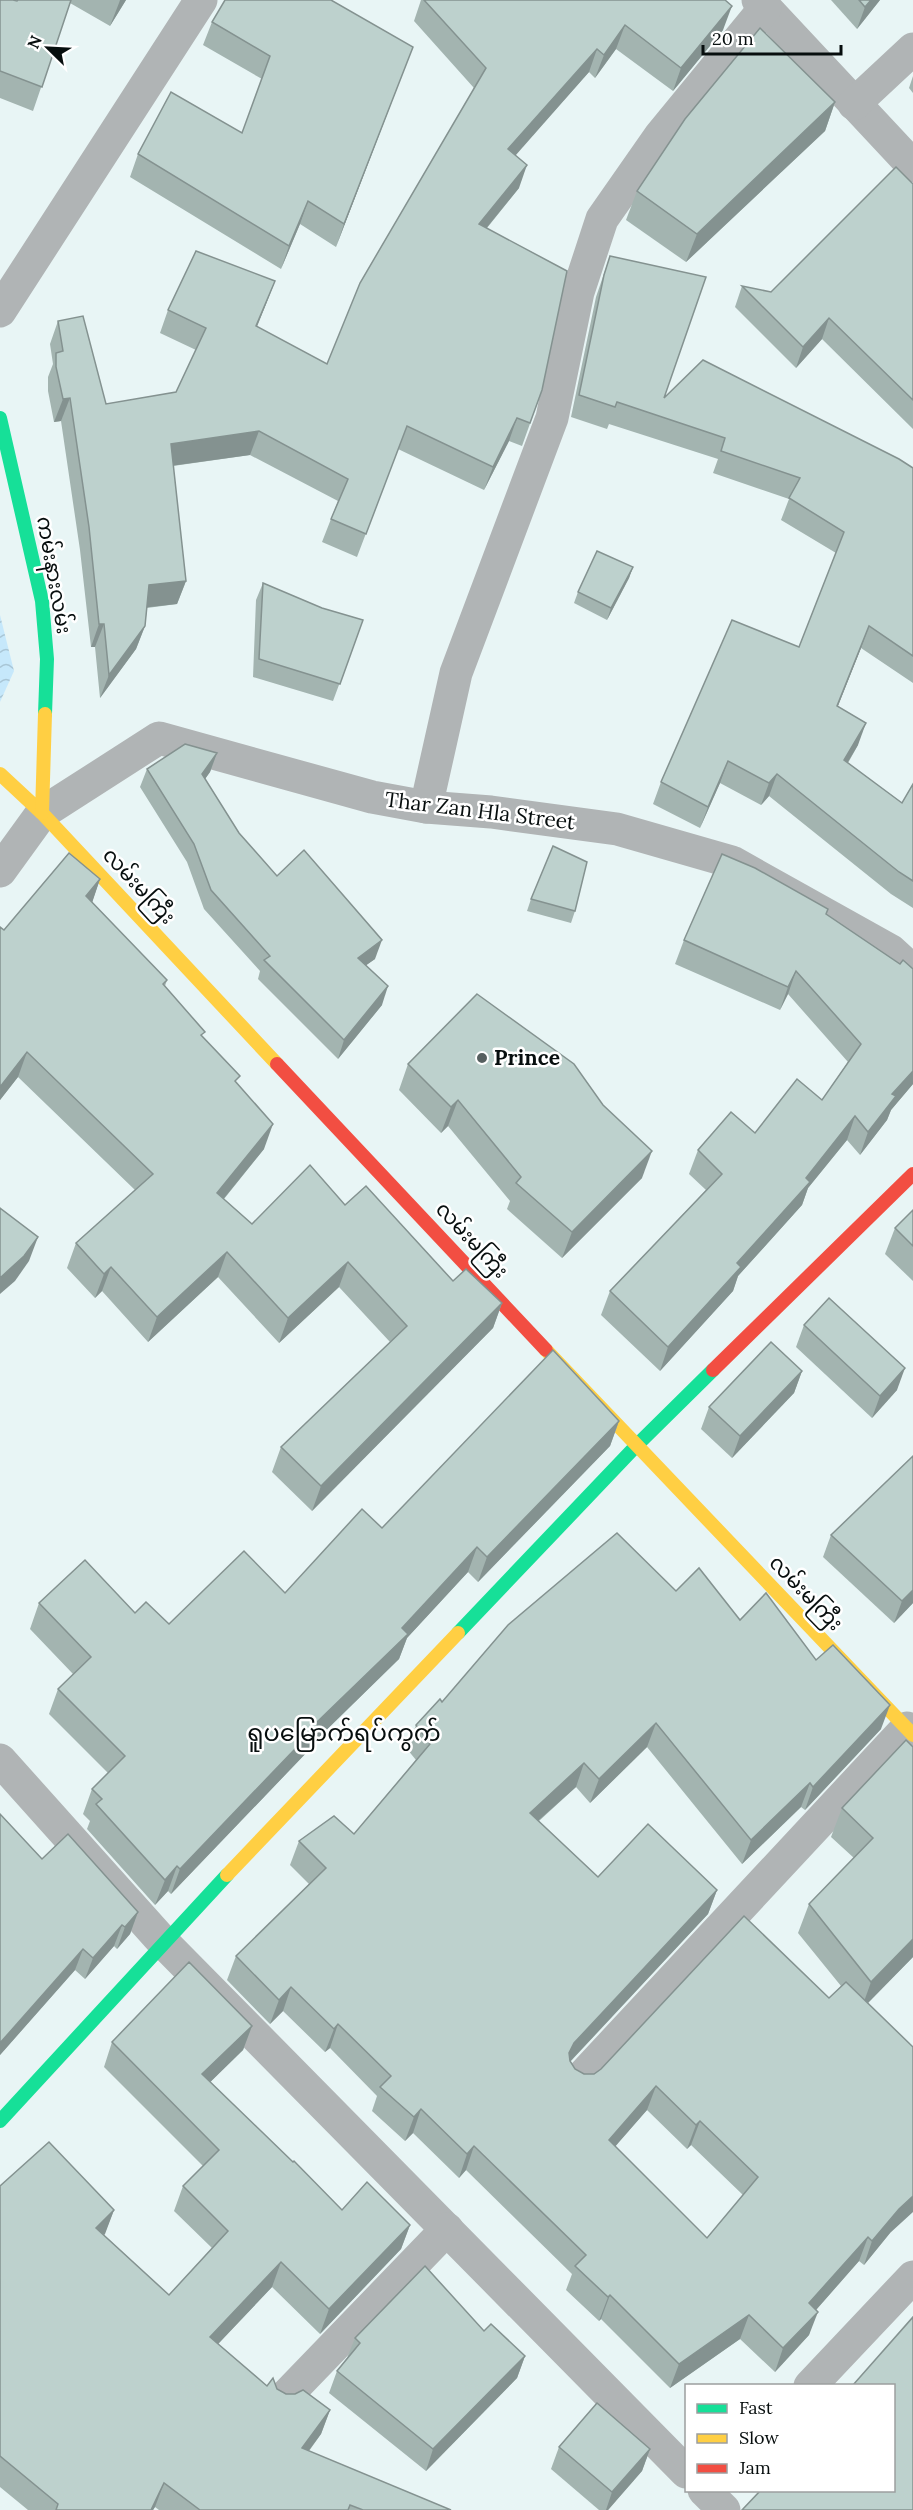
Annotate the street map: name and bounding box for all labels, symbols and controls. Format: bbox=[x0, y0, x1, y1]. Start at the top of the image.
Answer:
north arrow bbox=[18, 18, 78, 78]
scale bar bbox=[703, 18, 841, 56]
text: 20 m bbox=[712, 27, 754, 50]
text: N bbox=[23, 32, 46, 52]
street label: ကမ်းနားလမ်း bbox=[27, 514, 80, 637]
street label: Thar Zan Hla Street bbox=[383, 785, 578, 836]
street label: လမ်းမကြီး bbox=[94, 840, 183, 932]
place label: Prince bbox=[494, 1044, 560, 1071]
marker: Prince bbox=[475, 1051, 489, 1065]
street label: လမ်းမကြီး bbox=[427, 1194, 516, 1286]
street label: လမ်းမကြီး bbox=[761, 1548, 851, 1639]
district label: ရူပမြောက်ရပ်ကွက် bbox=[247, 1717, 441, 1752]
legend bbox=[685, 2384, 895, 2492]
text: Fast bbox=[739, 2396, 773, 2419]
text: Slow bbox=[739, 2426, 779, 2449]
text: Jam bbox=[738, 2456, 771, 2479]

